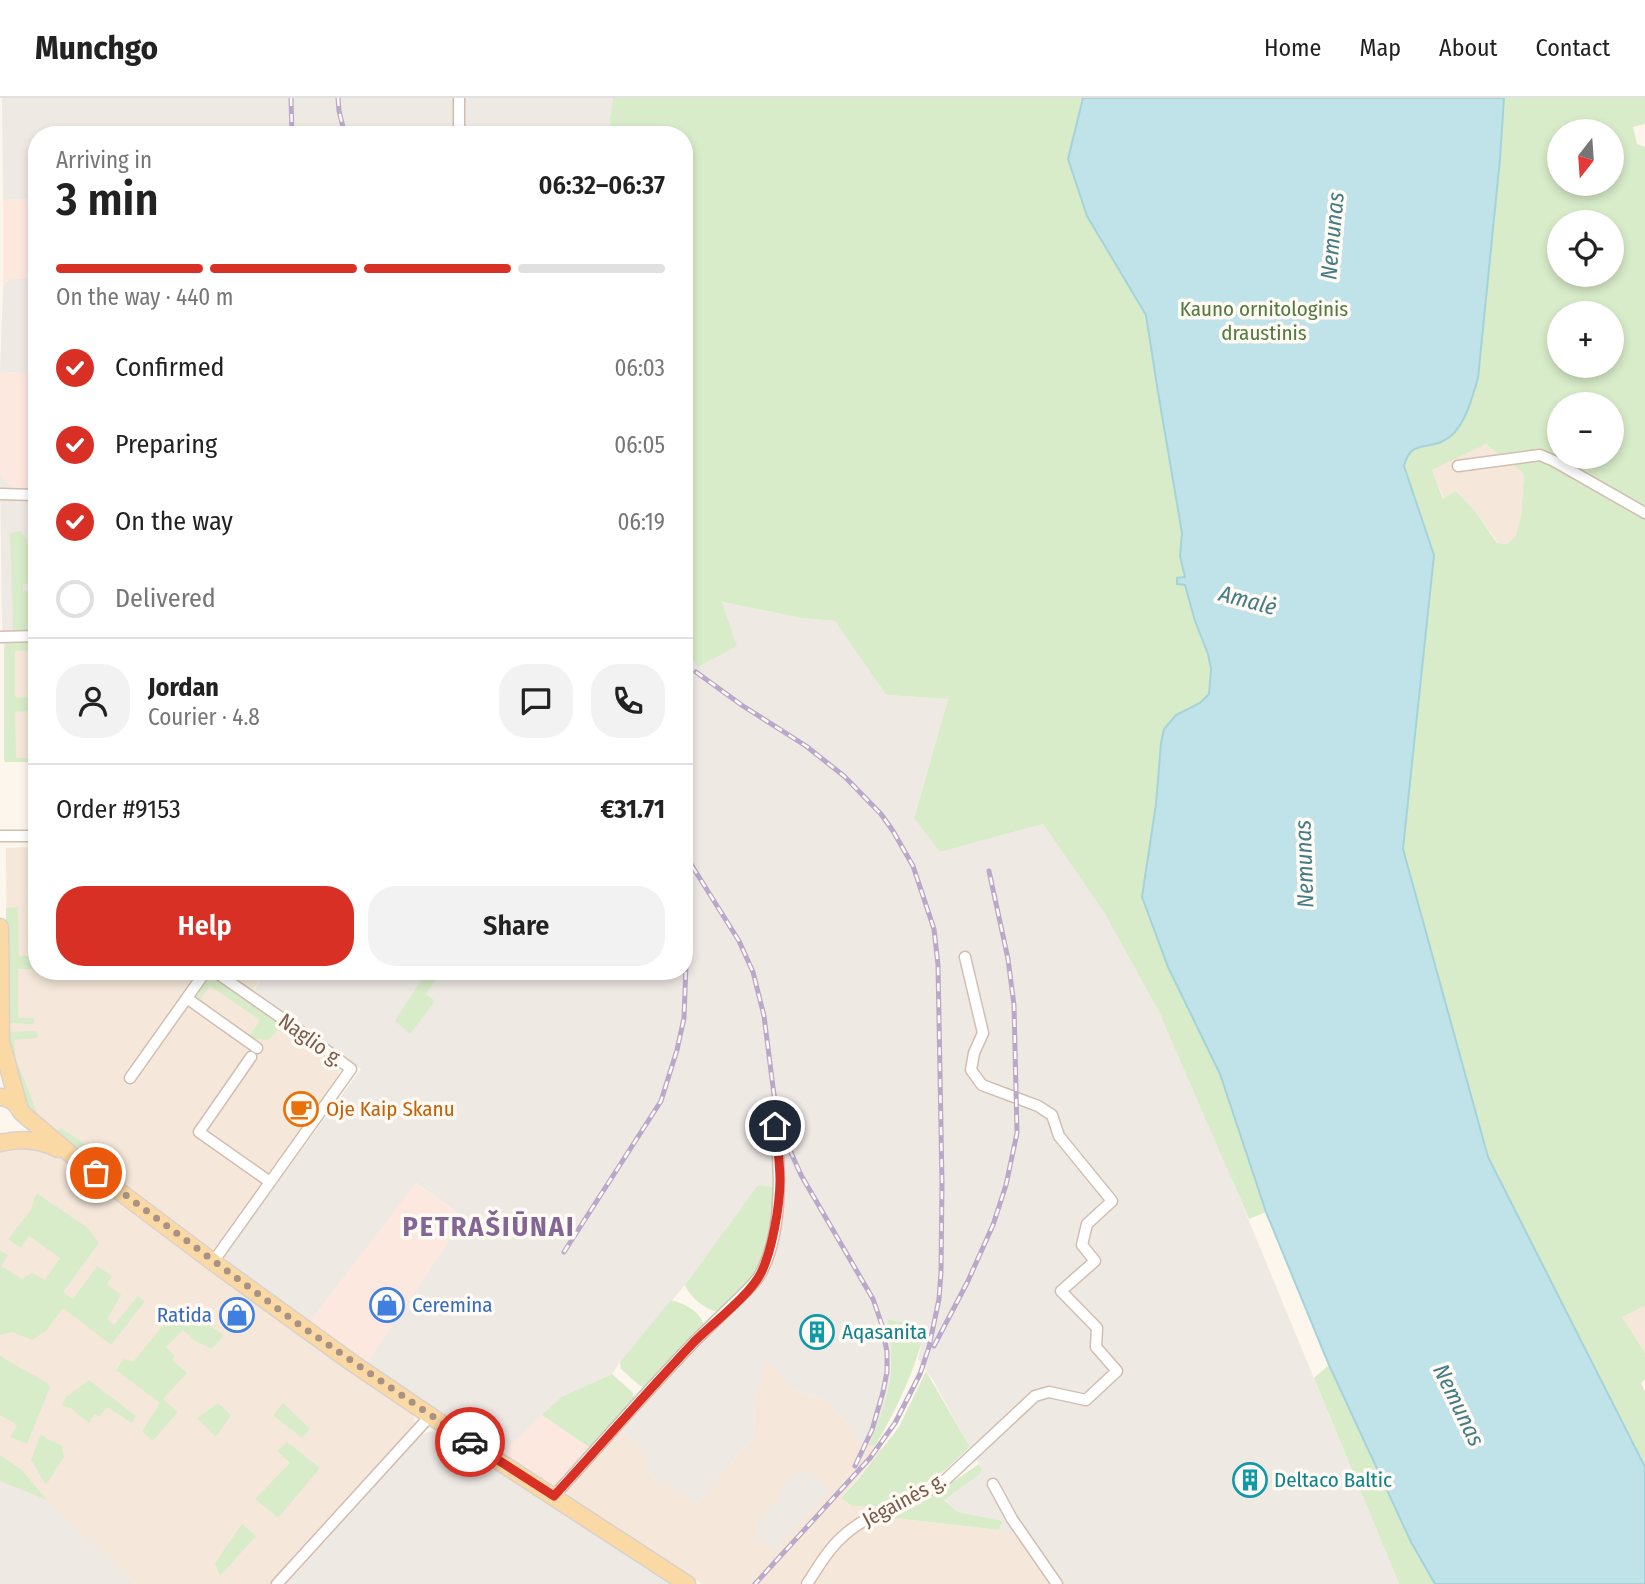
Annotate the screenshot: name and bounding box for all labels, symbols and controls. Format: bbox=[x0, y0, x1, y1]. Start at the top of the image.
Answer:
text: Munchgo bbox=[35, 28, 158, 68]
text: Home bbox=[1264, 34, 1321, 62]
text: Map bbox=[1359, 34, 1401, 62]
text: About bbox=[1439, 34, 1497, 62]
text: Contact bbox=[1535, 34, 1610, 62]
north arrow bbox=[1547, 119, 1624, 196]
map controls bbox=[1547, 119, 1624, 469]
text: Arriving in bbox=[56, 146, 152, 174]
text: 06:32–06:37 bbox=[538, 170, 665, 201]
text: 3 min bbox=[56, 172, 159, 227]
water label: Nemunas bbox=[1314, 191, 1350, 281]
button: locate bbox=[1547, 210, 1624, 287]
text: On the way · 440 m bbox=[56, 283, 233, 311]
park label: Kauno ornitologinis draustinis bbox=[1180, 296, 1348, 346]
button: + bbox=[1547, 301, 1624, 378]
icon: check bbox=[56, 349, 94, 387]
text: Confirmed bbox=[115, 352, 225, 383]
text: 06:03 bbox=[615, 354, 665, 382]
button: − bbox=[1547, 392, 1624, 469]
icon: check bbox=[56, 426, 94, 464]
text: Preparing bbox=[115, 429, 217, 460]
text: 06:05 bbox=[614, 431, 665, 459]
icon: check bbox=[56, 503, 94, 541]
text: On the way bbox=[115, 506, 233, 537]
text: 06:19 bbox=[618, 508, 665, 536]
water label: Amalė bbox=[1215, 579, 1280, 621]
text: Delivered bbox=[115, 583, 216, 614]
button: person bbox=[56, 664, 130, 738]
button: chat bbox=[499, 664, 573, 738]
button: phone bbox=[591, 664, 665, 738]
text: Jordan bbox=[148, 672, 219, 703]
text: Courier · 4.8 bbox=[148, 703, 260, 731]
text: Order #9153 bbox=[56, 794, 181, 825]
text: €31.71 bbox=[600, 794, 665, 825]
water label: Nemunas bbox=[1288, 819, 1320, 908]
button: Help bbox=[56, 886, 354, 966]
button: Share bbox=[368, 886, 665, 966]
street label: Naglio g. bbox=[273, 1008, 349, 1072]
cafe icon: Oje Kaip Skanu bbox=[282, 1090, 320, 1128]
place label: Oje Kaip Skanu bbox=[326, 1096, 455, 1122]
pin bbox=[745, 1096, 805, 1156]
icon: home bbox=[756, 1107, 794, 1145]
pin bbox=[66, 1143, 126, 1203]
icon: bag bbox=[77, 1154, 115, 1192]
district label: PETRAŠIŪNAI bbox=[402, 1209, 576, 1243]
shop icon: Ceremina bbox=[368, 1286, 406, 1324]
place label: Ceremina bbox=[412, 1292, 493, 1318]
shop icon: Ratida bbox=[218, 1296, 256, 1334]
place label: Ratida bbox=[157, 1302, 212, 1328]
building icon: Aqasanita bbox=[798, 1313, 836, 1351]
place label: Aqasanita bbox=[842, 1319, 927, 1345]
water label: Nemunas bbox=[1427, 1359, 1491, 1451]
courier bbox=[435, 1407, 505, 1477]
icon: car bbox=[451, 1423, 489, 1461]
building icon: Deltaco Baltic bbox=[1231, 1461, 1269, 1499]
street label: Jėgainės g. bbox=[858, 1467, 950, 1533]
place label: Deltaco Baltic bbox=[1274, 1467, 1392, 1493]

